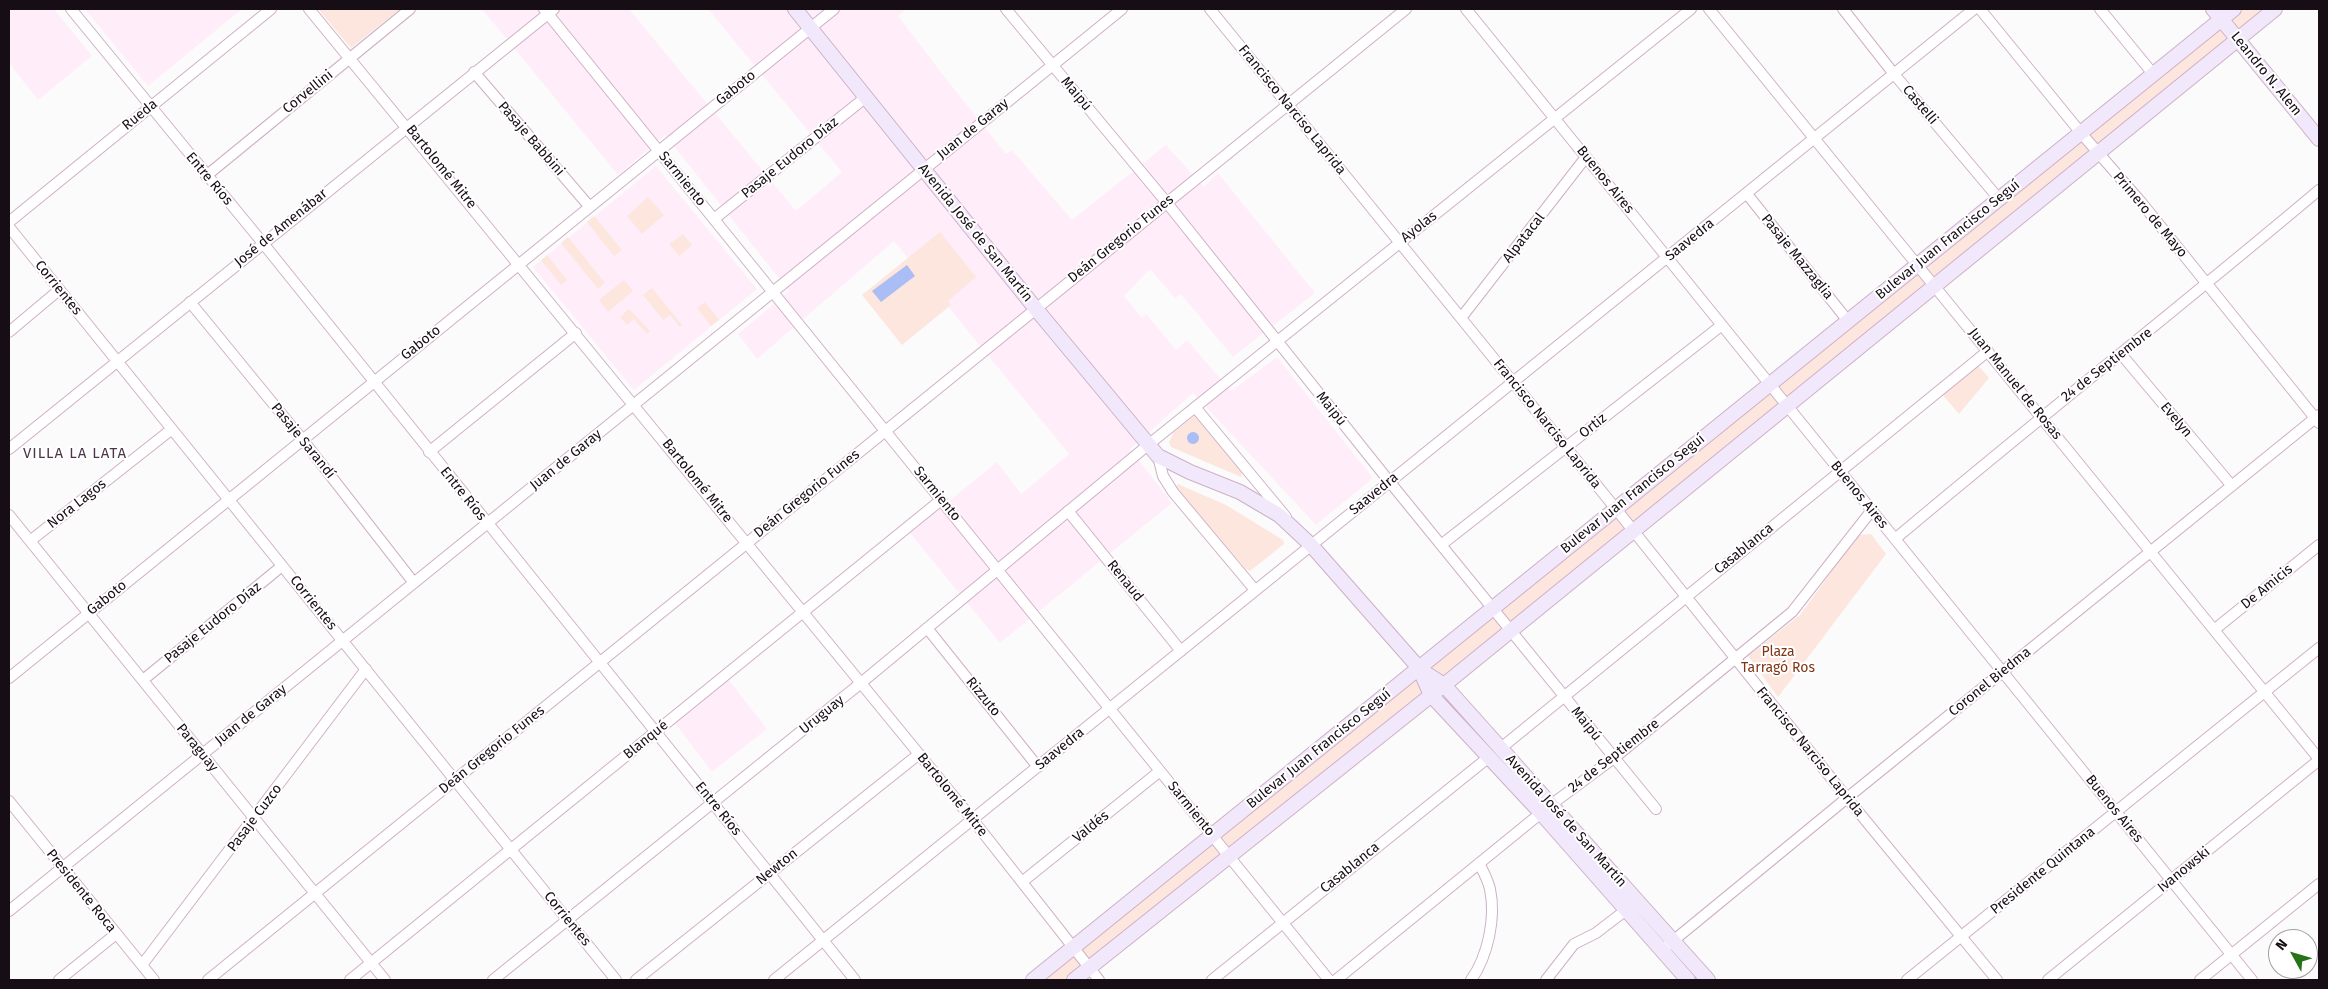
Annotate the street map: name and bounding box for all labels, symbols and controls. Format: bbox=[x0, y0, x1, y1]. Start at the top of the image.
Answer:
street label: Leandro N. Alem bbox=[2227, 29, 2305, 119]
street label: Francisco Narciso Laprida bbox=[1235, 42, 1349, 178]
street label: Corvellini bbox=[279, 67, 337, 117]
street label: Gaboto bbox=[713, 67, 759, 109]
street label: Maipú bbox=[1057, 74, 1095, 114]
street label: Castelli bbox=[1899, 82, 1941, 128]
street label: Juan de Garay bbox=[934, 95, 1012, 163]
street label: Rueda bbox=[119, 96, 161, 134]
street label: Pasaje Babbini bbox=[494, 98, 568, 180]
street label: Pasaje Eudoro Díaz bbox=[738, 114, 842, 202]
street label: Bartolomé Mitre bbox=[402, 122, 480, 212]
street label: Buenos Aires bbox=[1573, 143, 1637, 217]
street label: Sarmiento bbox=[655, 148, 709, 210]
street label: Entre Ríos bbox=[182, 149, 236, 209]
street label: Avenida José de San Martín bbox=[914, 161, 1036, 305]
street label: Primero de Mayo bbox=[2109, 169, 2191, 261]
street label: Bulevar Juan Francisco Seguí bbox=[1872, 177, 2024, 303]
street label: José de Amenábar bbox=[231, 185, 331, 271]
street label: Deán Gregorio Funes bbox=[1065, 191, 1177, 287]
street label: Ayolas bbox=[1398, 208, 1440, 246]
street label: Alpatacal bbox=[1499, 210, 1549, 266]
street label: Pasaje Mazzaglia bbox=[1757, 211, 1837, 303]
street label: Saavedra bbox=[1662, 215, 1718, 265]
street label: Corrientes bbox=[31, 257, 85, 319]
street label: Gaboto bbox=[398, 322, 444, 364]
street label: 24 de Septiembre bbox=[2058, 324, 2156, 406]
street label: Juan Manuel de Rosas bbox=[1965, 325, 2065, 443]
street label: Francisco Narciso Laprida bbox=[1490, 356, 1604, 492]
street label: Maipú bbox=[1312, 389, 1350, 429]
street label: Evelyn bbox=[2156, 399, 2196, 441]
street label: Pasaje Sarandí bbox=[267, 400, 339, 482]
street label: Ortiz bbox=[1576, 410, 1610, 442]
street label: Juan de Garay bbox=[527, 426, 605, 494]
street label: Bulevar Juan Francisco Seguí bbox=[1557, 431, 1709, 557]
street label: Bartolomé Mitre bbox=[658, 436, 736, 526]
district label: VILLA LA LATA bbox=[21, 445, 129, 463]
street label: Deán Gregorio Funes bbox=[751, 446, 863, 542]
street label: Buenos Aires bbox=[1827, 458, 1891, 532]
street label: Sarmiento bbox=[910, 463, 964, 525]
street label: Entre Ríos bbox=[436, 464, 490, 524]
street label: Saavedra bbox=[1346, 469, 1402, 519]
street label: Nora Lagos bbox=[44, 476, 110, 532]
street label: Casablanca bbox=[1711, 520, 1777, 578]
street label: Renaud bbox=[1103, 557, 1147, 605]
street label: De Amicis bbox=[2238, 561, 2296, 613]
street label: Corrientes bbox=[286, 572, 340, 634]
street label: Gaboto bbox=[84, 577, 130, 619]
street label: Pasaje Eudoro Díaz bbox=[161, 579, 265, 667]
park label: Plaza Tarragó Ros bbox=[1741, 644, 1815, 676]
street label: Coronel Biedma bbox=[1946, 644, 2034, 720]
street label: Rizzuto bbox=[962, 674, 1004, 720]
street label: Juan de Garay bbox=[212, 681, 290, 749]
street label: Francisco Narciso Laprida bbox=[1753, 684, 1867, 820]
street label: Bulevar Juan Francisco Seguí bbox=[1243, 686, 1395, 812]
street label: Uruguay bbox=[796, 692, 848, 738]
street label: Deán Gregorio Funes bbox=[436, 702, 548, 798]
street label: Maipú bbox=[1567, 704, 1605, 744]
street label: 24 de Septiembre bbox=[1565, 715, 1663, 797]
street label: Blanqué bbox=[620, 717, 672, 763]
street label: Paraguay bbox=[173, 721, 221, 775]
street label: Saavedra bbox=[1032, 724, 1088, 774]
street label: Bartolomé Mitre bbox=[913, 750, 991, 840]
street label: Avenida José de San Martín bbox=[1502, 751, 1630, 891]
street label: Buenos Aires bbox=[2082, 772, 2146, 846]
street label: Sarmiento bbox=[1164, 778, 1218, 840]
street label: Entre Ríos bbox=[691, 779, 745, 839]
street label: Pasaje Cuzco bbox=[224, 781, 286, 855]
street label: Valdés bbox=[1070, 807, 1112, 847]
street label: Presidente Quintana bbox=[1987, 824, 2099, 918]
street label: Casablanca bbox=[1317, 839, 1383, 897]
street label: Ivanowski bbox=[2154, 844, 2214, 896]
street label: Newton bbox=[753, 845, 801, 889]
street label: Presidente Roca bbox=[42, 846, 120, 936]
street label: Corrientes bbox=[540, 888, 594, 950]
north arrow bbox=[2268, 929, 2318, 979]
text: N bbox=[2272, 936, 2291, 954]

